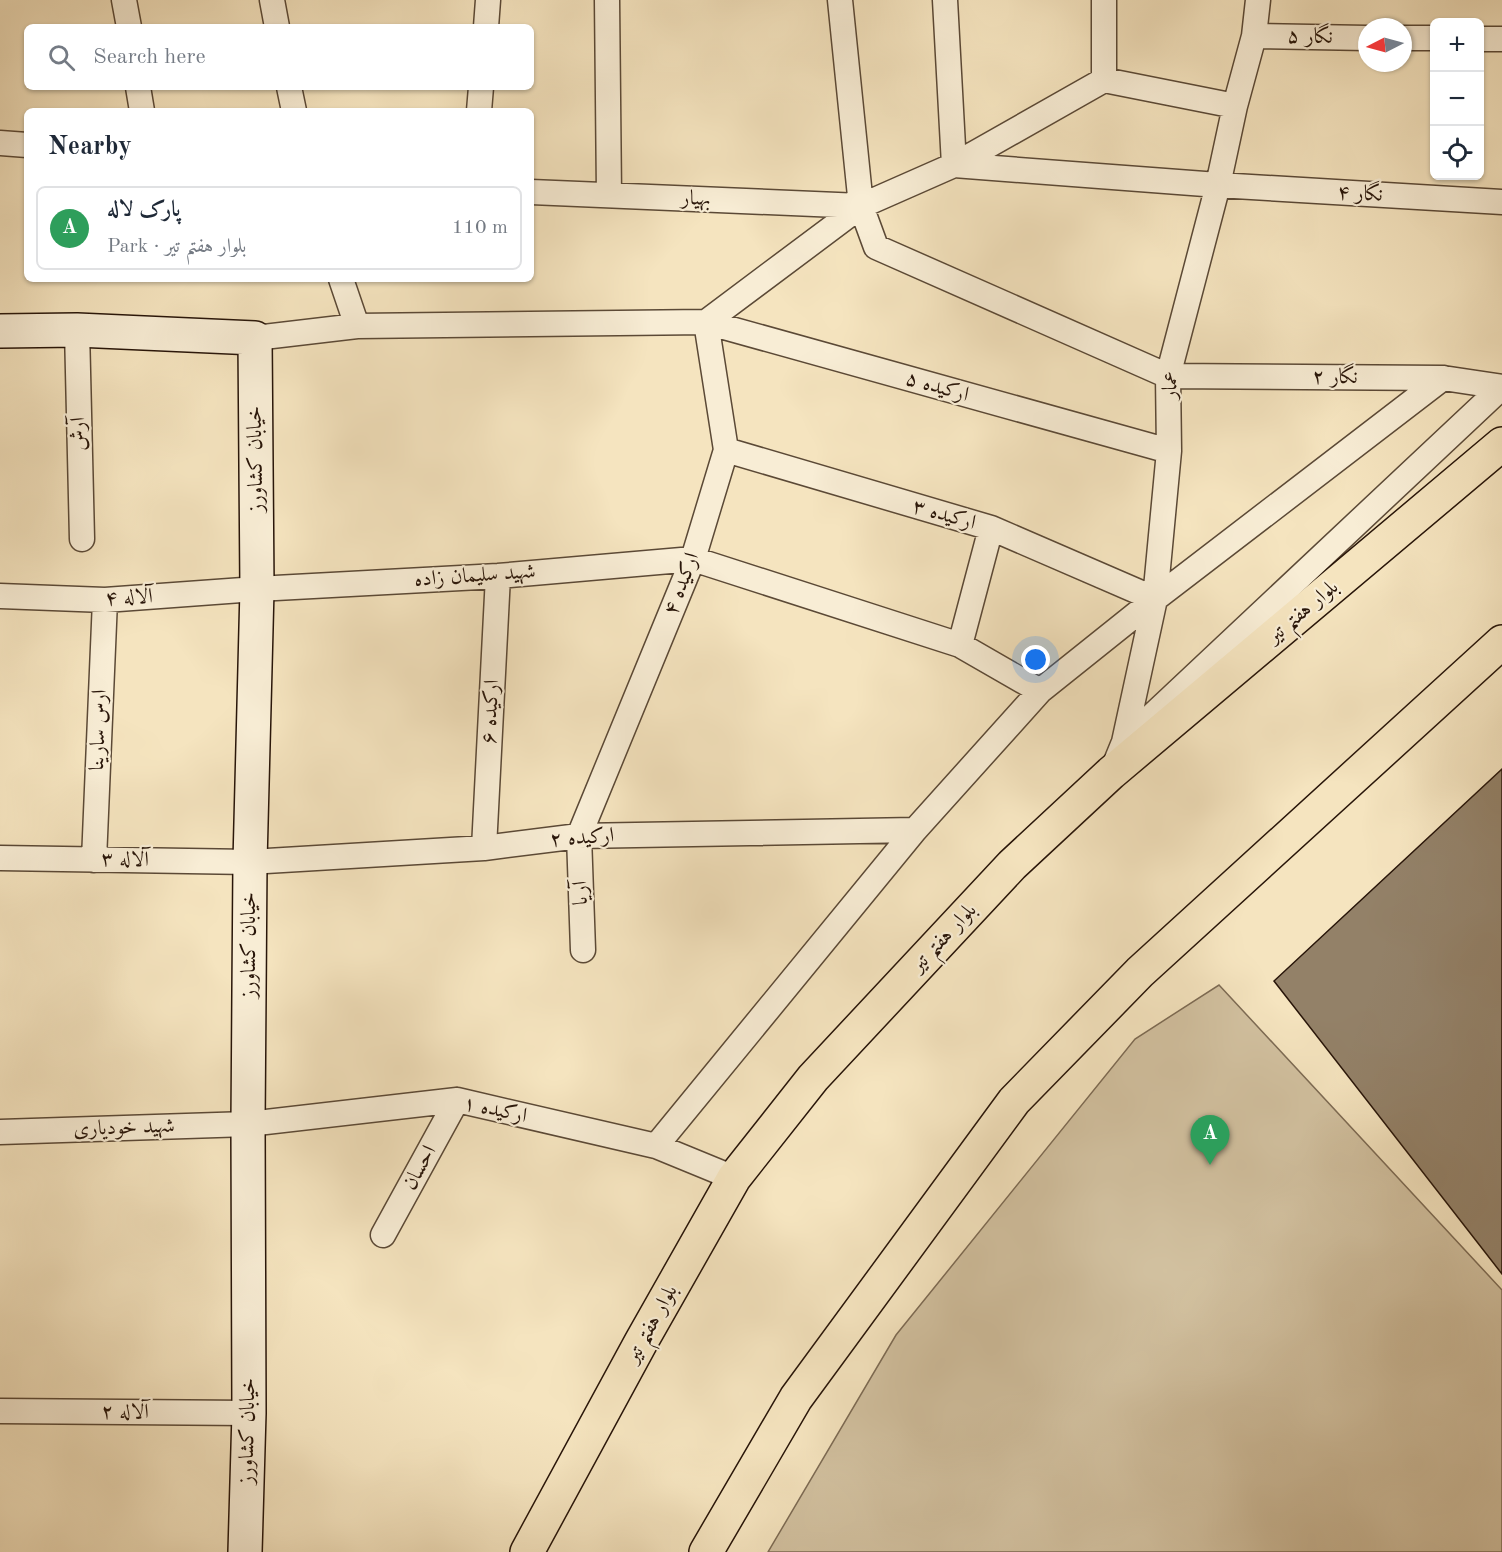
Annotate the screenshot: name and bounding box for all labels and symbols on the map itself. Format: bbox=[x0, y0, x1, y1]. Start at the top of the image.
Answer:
north arrow bbox=[1358, 18, 1412, 72]
street label: نگار ۵ bbox=[1287, 22, 1333, 48]
street label: نگار ۴ bbox=[1337, 178, 1384, 206]
street label: بهیار bbox=[679, 188, 711, 212]
street label: نگار ۲ bbox=[1312, 363, 1358, 388]
street label: ارکیده ۵ bbox=[903, 368, 971, 406]
street label: عمار bbox=[1159, 370, 1182, 402]
street label: خیابان کشاورز bbox=[245, 406, 268, 514]
street label: آرش bbox=[64, 414, 90, 451]
street label: ارکیده ۳ bbox=[910, 496, 978, 534]
street label: ارکیده ۴ bbox=[661, 550, 703, 618]
street label: شهید سلیمان زاده bbox=[414, 561, 536, 593]
street label: بلوار هفتم تیر bbox=[1262, 576, 1348, 656]
street label: آلاله ۴ bbox=[104, 582, 156, 610]
your location bbox=[1021, 645, 1050, 674]
street label: ارکیده ۶ bbox=[479, 679, 503, 745]
street label: ارس سارینا bbox=[87, 689, 112, 771]
street label: ارکیده ۲ bbox=[549, 825, 615, 851]
street label: آلاله ۳ bbox=[101, 845, 152, 871]
street label: آریا bbox=[566, 878, 593, 906]
street label: خیابان کشاورز bbox=[239, 892, 261, 1000]
street label: بلوار هفتم تیر bbox=[906, 900, 987, 984]
street label: ارکیده ۱ bbox=[461, 1093, 529, 1127]
street label: شهید خودیاری bbox=[73, 1116, 175, 1142]
pin: A bbox=[1190, 1116, 1230, 1165]
street label: احسان bbox=[399, 1142, 441, 1194]
street label: بلوار هفتم تیر bbox=[621, 1282, 690, 1373]
street label: خیابان کشاورز bbox=[237, 1378, 260, 1486]
street label: آلاله ۲ bbox=[101, 1398, 151, 1423]

